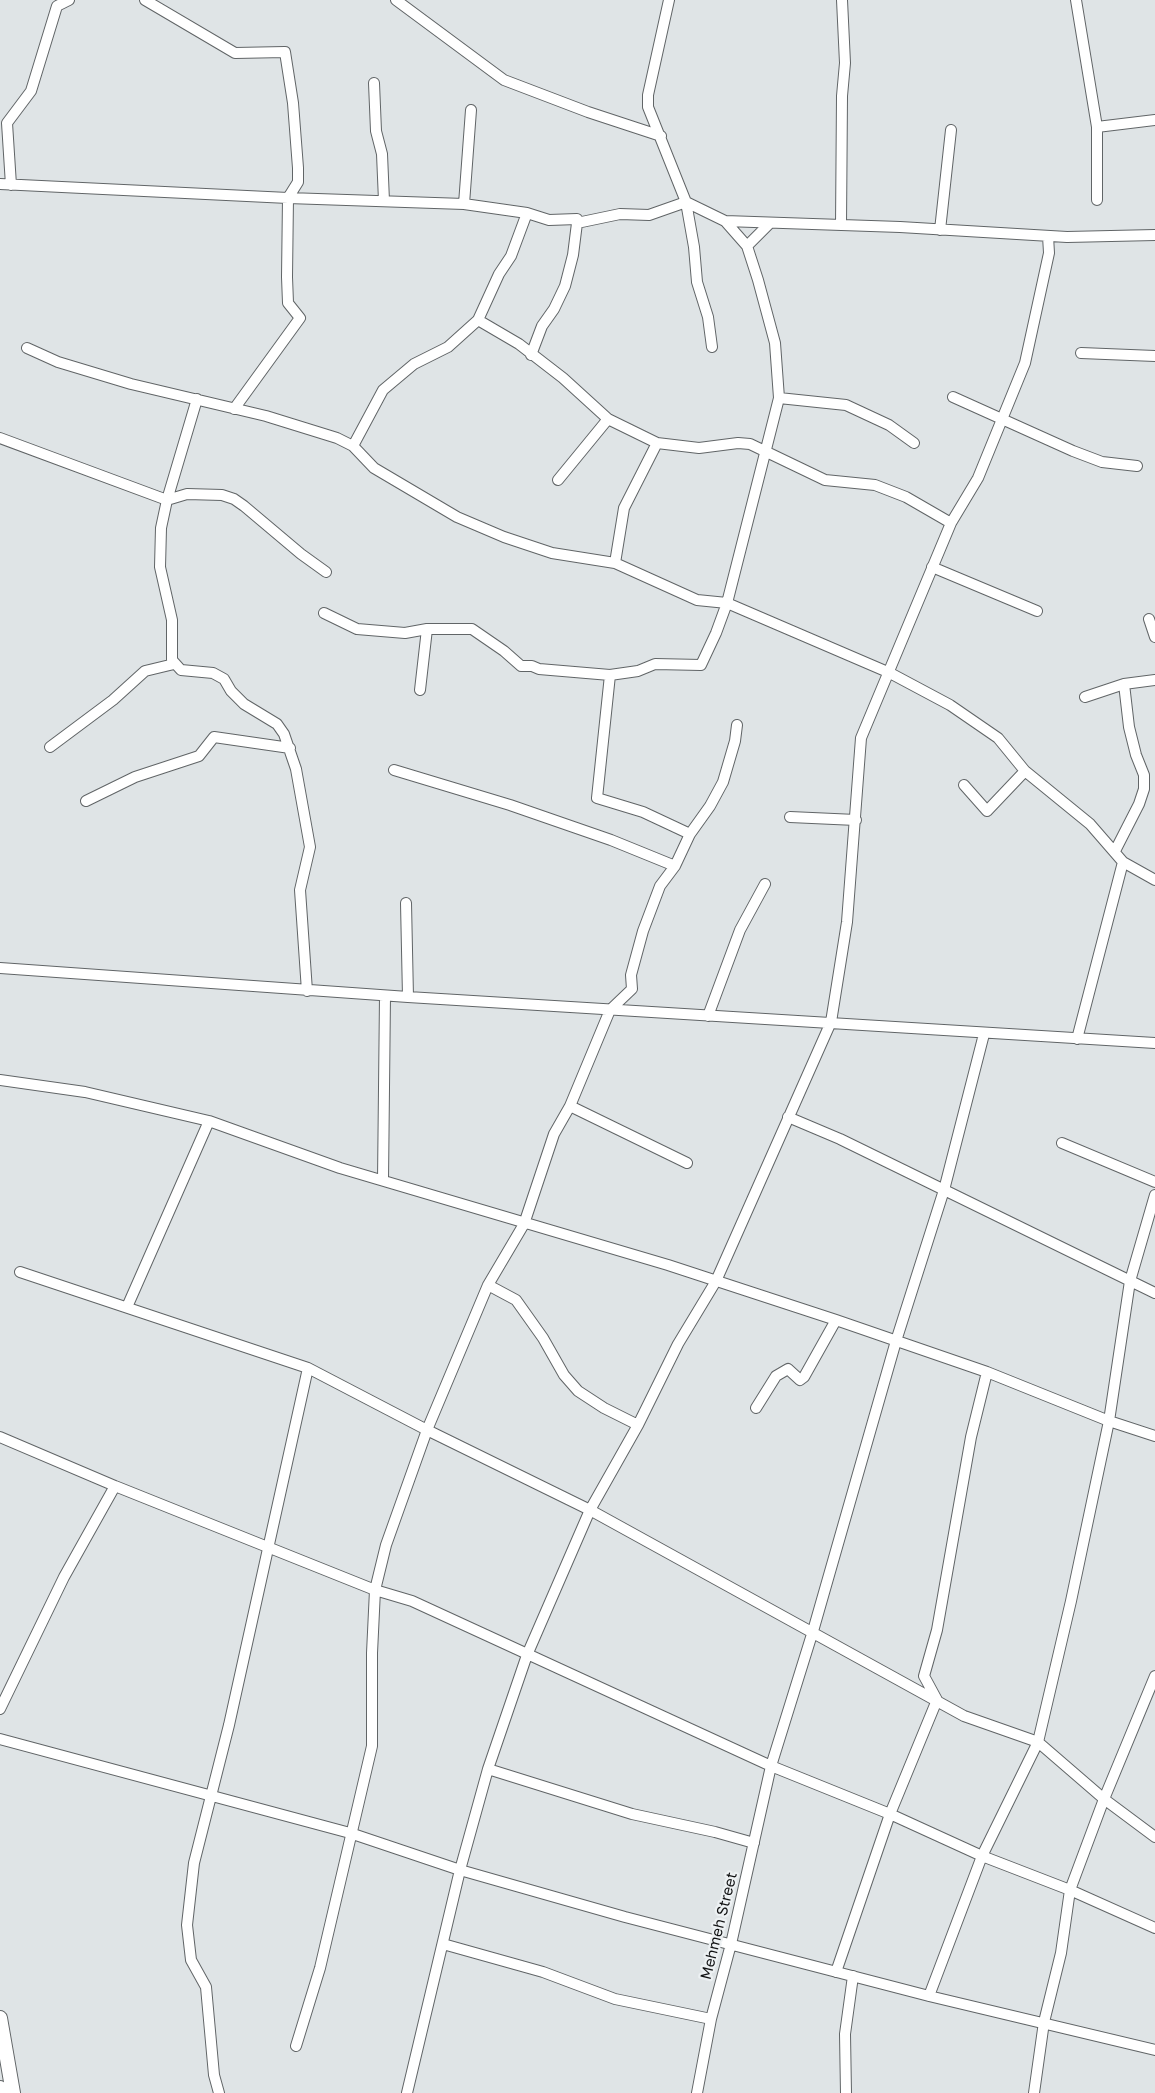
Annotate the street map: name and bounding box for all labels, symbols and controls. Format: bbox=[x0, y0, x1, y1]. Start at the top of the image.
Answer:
street label: Mehmeh Street bbox=[697, 1870, 741, 1982]

